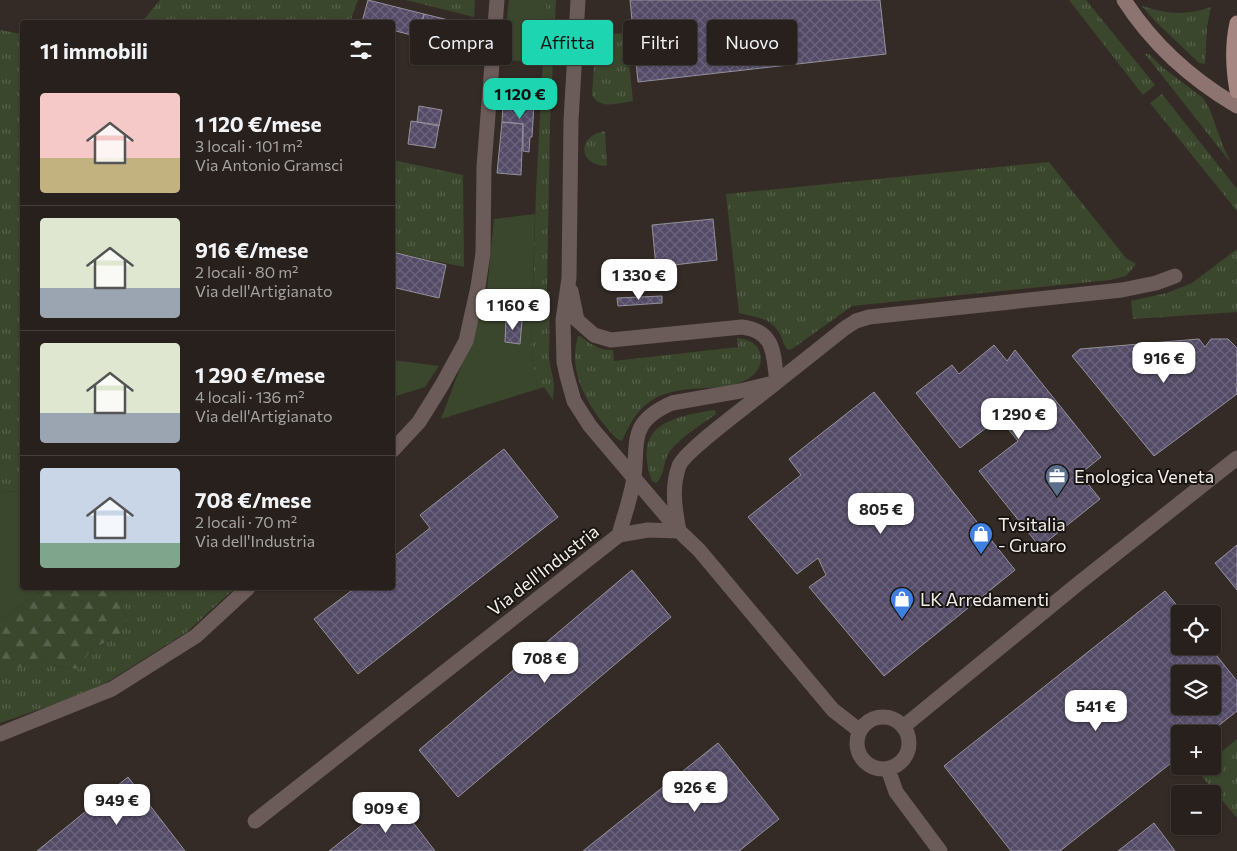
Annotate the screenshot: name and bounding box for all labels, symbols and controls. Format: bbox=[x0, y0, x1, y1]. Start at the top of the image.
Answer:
chip: Compra bbox=[410, 20, 512, 65]
chip: Affitta bbox=[522, 20, 613, 65]
chip: Filtri bbox=[623, 20, 697, 65]
chip: Nuovo bbox=[707, 20, 797, 65]
icon: filters bbox=[347, 36, 375, 64]
text: 11 immobili bbox=[40, 38, 148, 63]
pin: 1 120 € bbox=[474, 78, 566, 120]
text: 1 120 € bbox=[494, 84, 546, 103]
text: 1 120 €/mese bbox=[195, 111, 322, 136]
icon: home bbox=[80, 113, 140, 173]
text: 3 locali · 101 m² bbox=[195, 136, 303, 155]
text: Via Antonio Gramsci bbox=[195, 155, 343, 174]
text: 916 €/mese bbox=[195, 237, 308, 262]
icon: home bbox=[80, 238, 140, 298]
pin: 1 330 € bbox=[593, 258, 685, 301]
text: 2 locali · 80 m² bbox=[195, 262, 299, 281]
text: 1 330 € bbox=[612, 265, 666, 284]
text: Via dell'Artigianato bbox=[195, 281, 332, 300]
pin: 1 160 € bbox=[467, 288, 559, 331]
text: 1 160 € bbox=[487, 295, 539, 314]
pin: 916 € bbox=[1129, 342, 1199, 384]
text: 916 € bbox=[1143, 348, 1185, 367]
text: 1 290 €/mese bbox=[195, 362, 325, 387]
icon: home bbox=[80, 363, 140, 423]
text: 4 locali · 136 m² bbox=[195, 387, 305, 406]
pin: 1 290 € bbox=[973, 398, 1065, 440]
text: 1 290 € bbox=[992, 404, 1046, 423]
text: Via dell'Artigianato bbox=[195, 406, 332, 425]
office icon: Enologica Veneta bbox=[1044, 463, 1070, 497]
place label: Enologica Veneta bbox=[1074, 465, 1214, 487]
text: 708 €/mese bbox=[195, 487, 311, 512]
icon: home bbox=[80, 488, 140, 548]
pin: 805 € bbox=[846, 492, 916, 535]
text: 805 € bbox=[859, 499, 903, 518]
text: 2 locali · 70 m² bbox=[195, 512, 297, 531]
place label: Tvsitalia - Gruaro bbox=[998, 513, 1067, 556]
street label: Via dell'Industria bbox=[483, 520, 603, 620]
shop icon: Tvsitalia - Gruaro bbox=[968, 521, 994, 555]
text: Via dell'Industria bbox=[195, 531, 315, 550]
shop icon: LK Arredamenti bbox=[889, 586, 915, 620]
place label: LK Arredamenti bbox=[920, 588, 1049, 610]
map controls bbox=[1171, 605, 1221, 835]
button: locate bbox=[1171, 605, 1221, 655]
pin: 708 € bbox=[510, 642, 580, 684]
text: 708 € bbox=[523, 648, 567, 667]
button: layers bbox=[1171, 665, 1221, 715]
pin: 541 € bbox=[1061, 690, 1131, 732]
text: 541 € bbox=[1076, 696, 1116, 715]
button: + bbox=[1171, 725, 1221, 775]
pin: 926 € bbox=[660, 770, 730, 813]
text: 926 € bbox=[674, 777, 716, 796]
pin: 949 € bbox=[82, 784, 152, 826]
button: − bbox=[1171, 785, 1221, 835]
text: 949 € bbox=[95, 790, 139, 809]
pin: 909 € bbox=[351, 792, 421, 834]
text: 909 € bbox=[364, 798, 408, 817]

